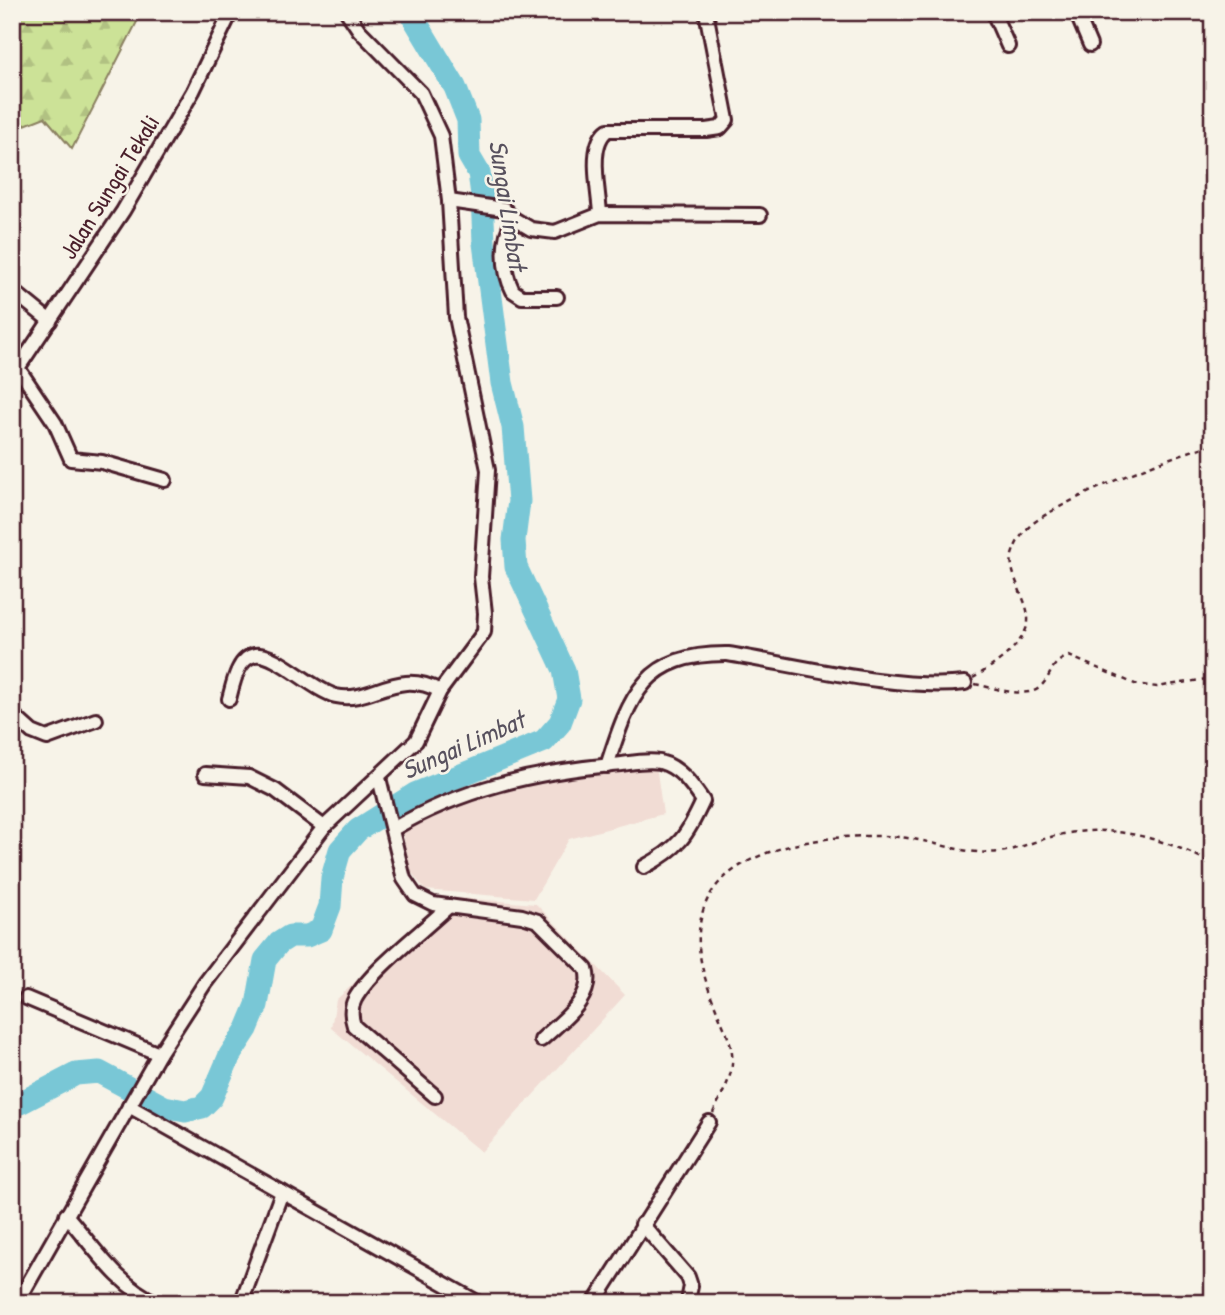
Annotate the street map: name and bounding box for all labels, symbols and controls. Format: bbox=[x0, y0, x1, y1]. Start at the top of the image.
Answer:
street label: Jalan Sungai Tekali bbox=[52, 108, 166, 265]
water label: Sungai Limbat bbox=[480, 138, 537, 276]
water label: Sungai Limbat bbox=[396, 700, 534, 788]

